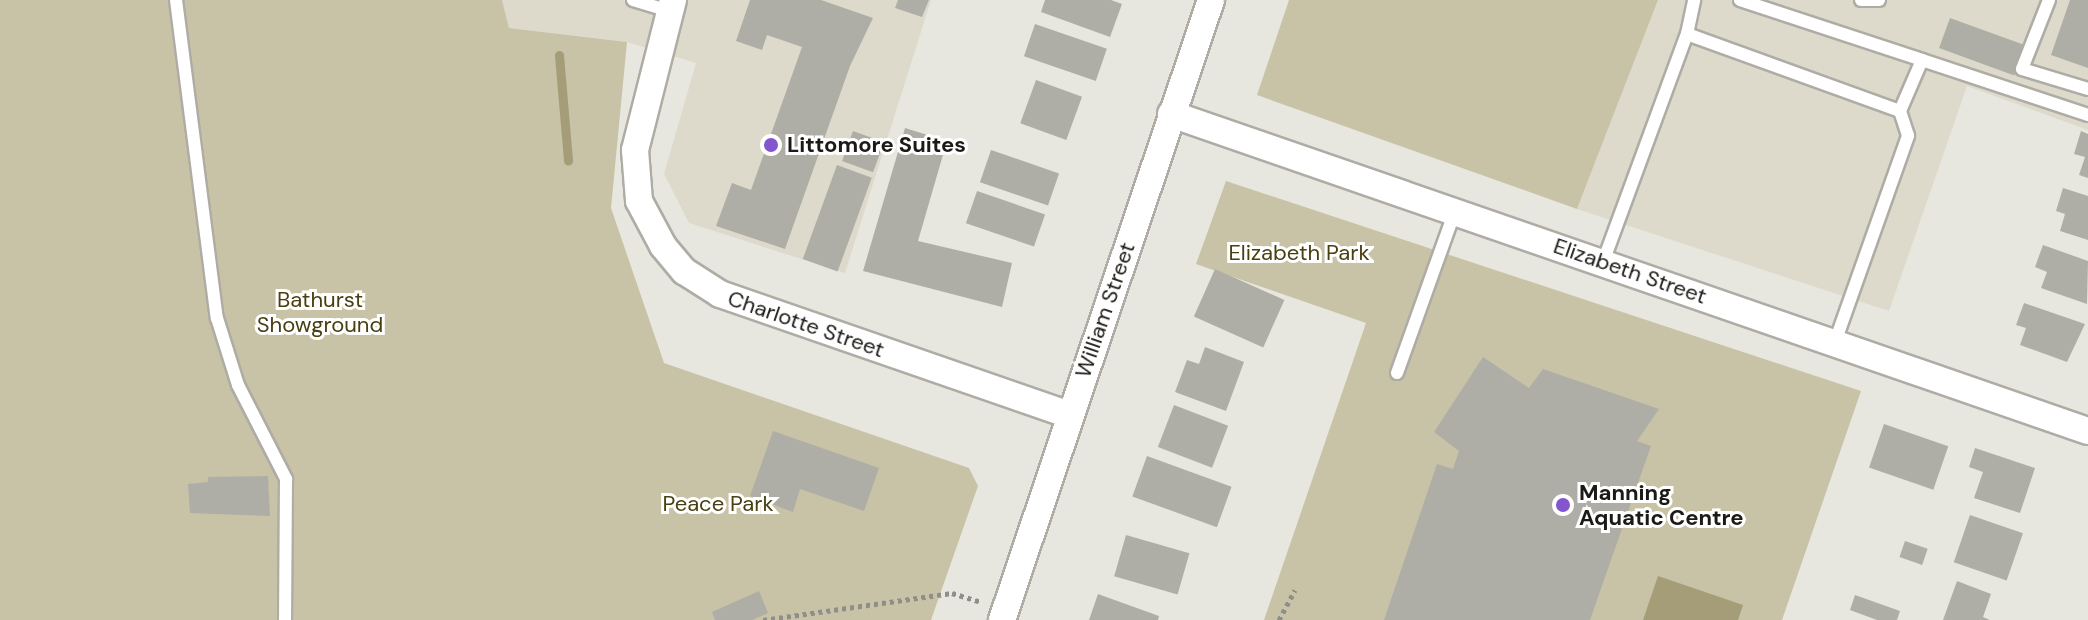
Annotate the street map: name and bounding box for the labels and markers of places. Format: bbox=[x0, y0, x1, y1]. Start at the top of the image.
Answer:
place label: Littomore Suites bbox=[787, 132, 966, 158]
marker: Littomore Suites bbox=[762, 136, 780, 154]
place label: Manning Aquatic Centre bbox=[1579, 479, 1744, 530]
marker: Manning Aquatic Centre bbox=[1554, 496, 1572, 514]

